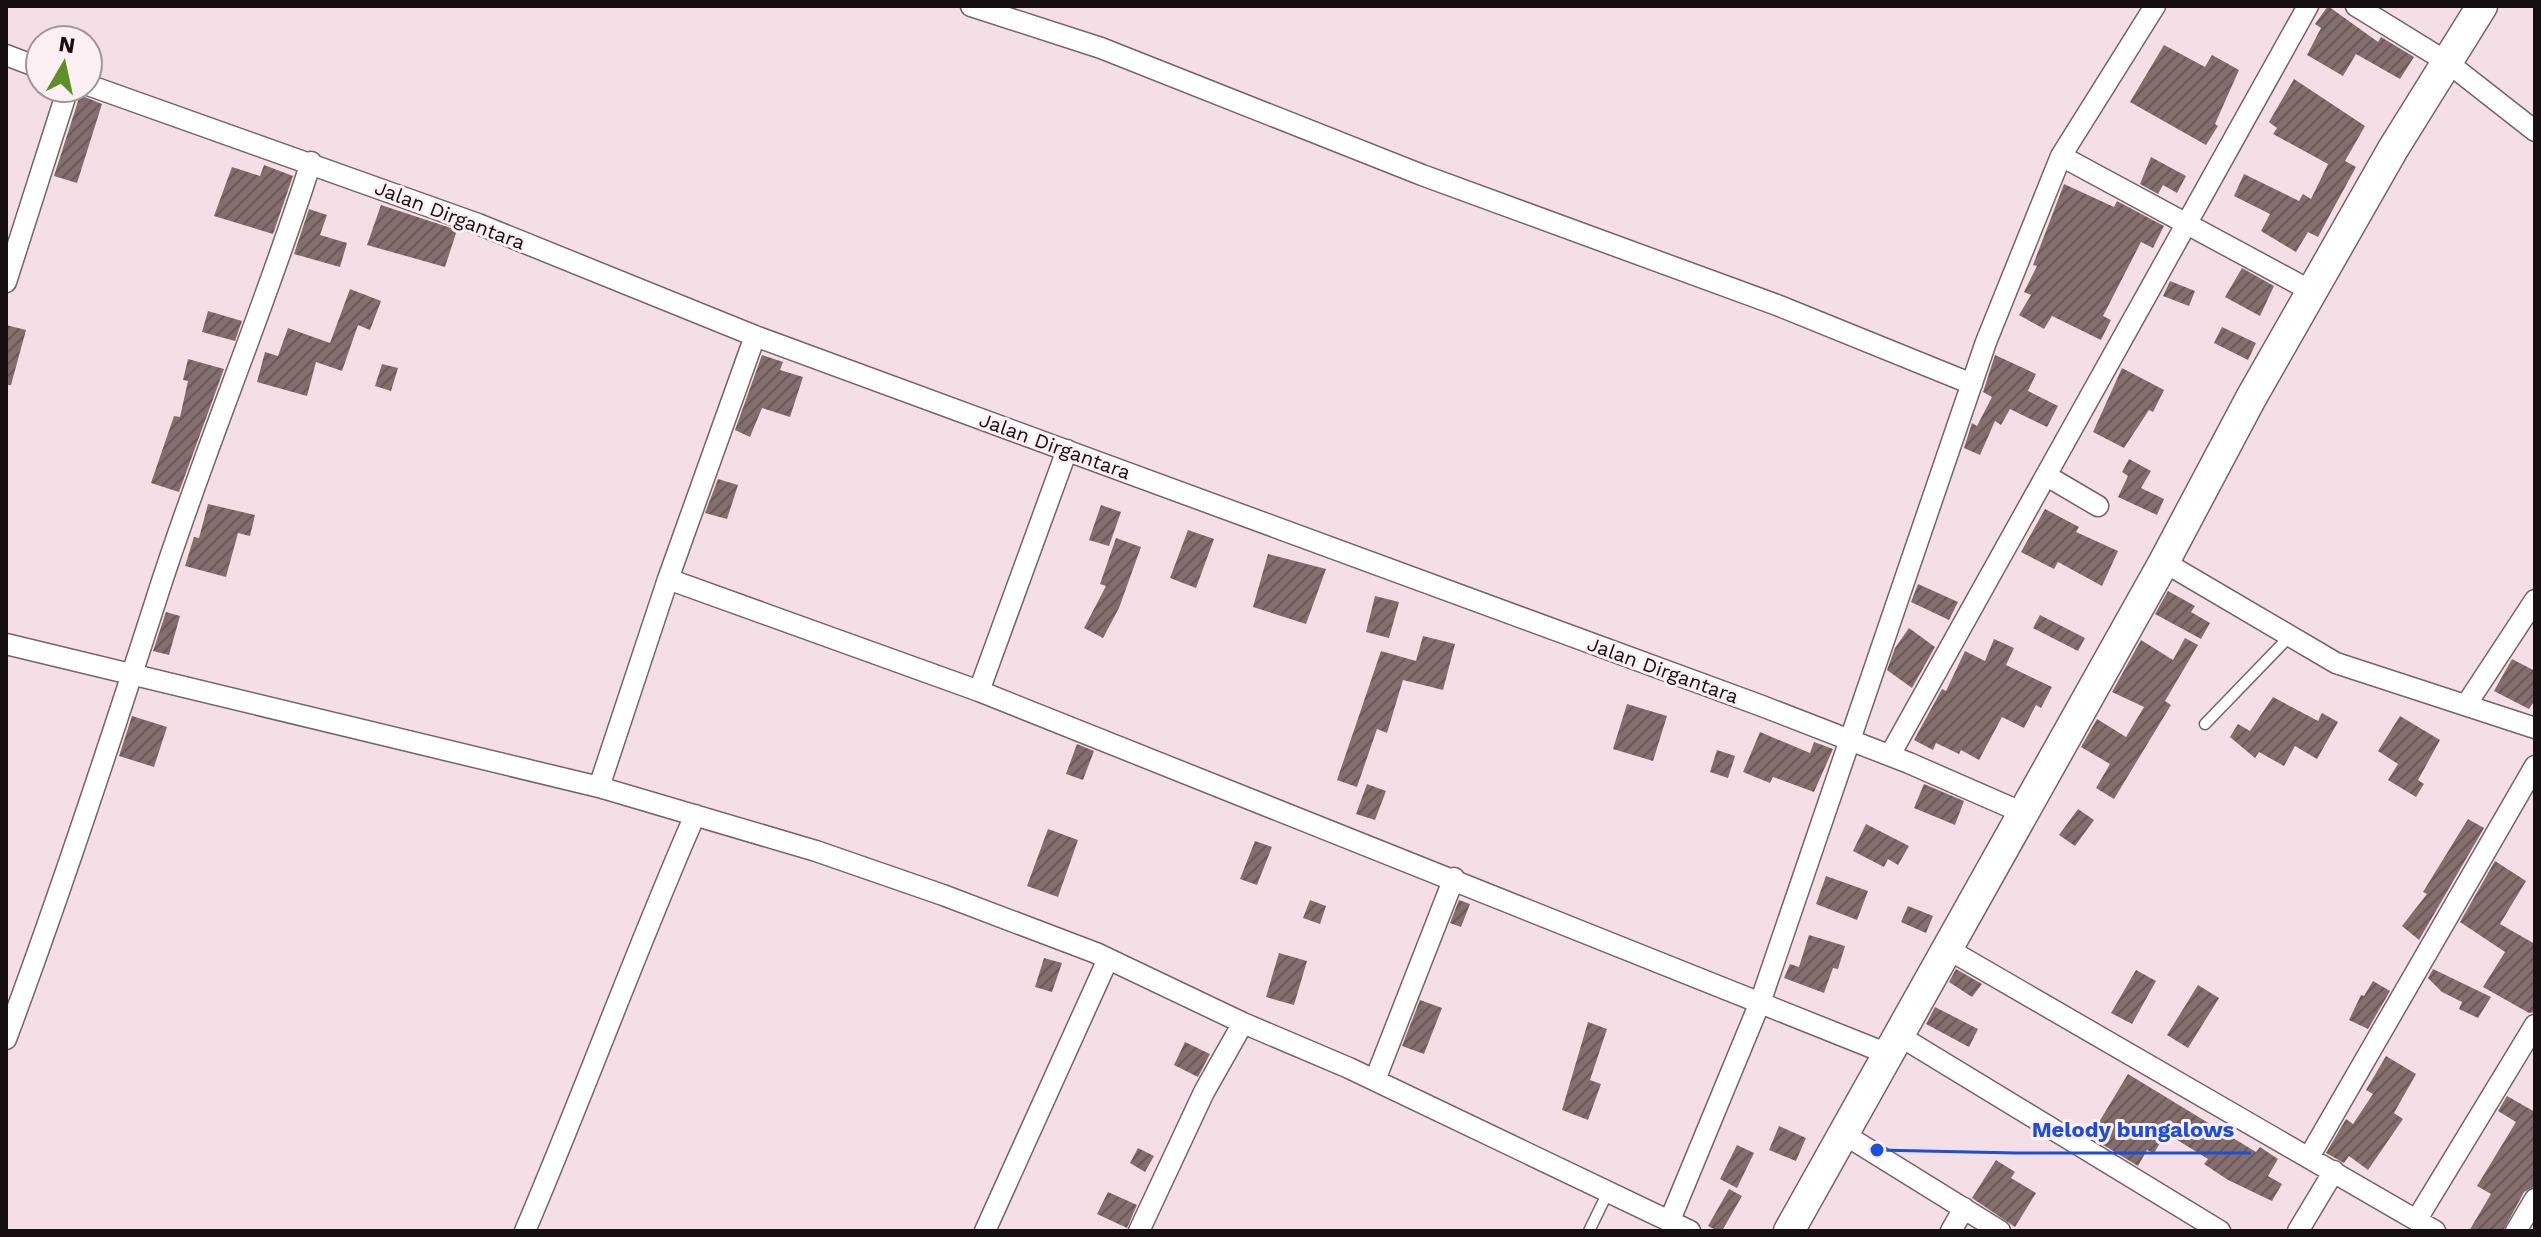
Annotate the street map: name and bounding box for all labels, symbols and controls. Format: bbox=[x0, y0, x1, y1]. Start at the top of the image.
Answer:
north arrow bbox=[24, 24, 104, 104]
text: N bbox=[57, 31, 77, 58]
street label: Jalan Dirgantara bbox=[371, 175, 529, 255]
street label: Jalan Dirgantara bbox=[976, 407, 1134, 485]
street label: Jalan Dirgantara bbox=[1584, 631, 1742, 709]
callout: Melody bungalows bbox=[2016, 1107, 2251, 1153]
text: Melody bungalows bbox=[2032, 1117, 2235, 1142]

